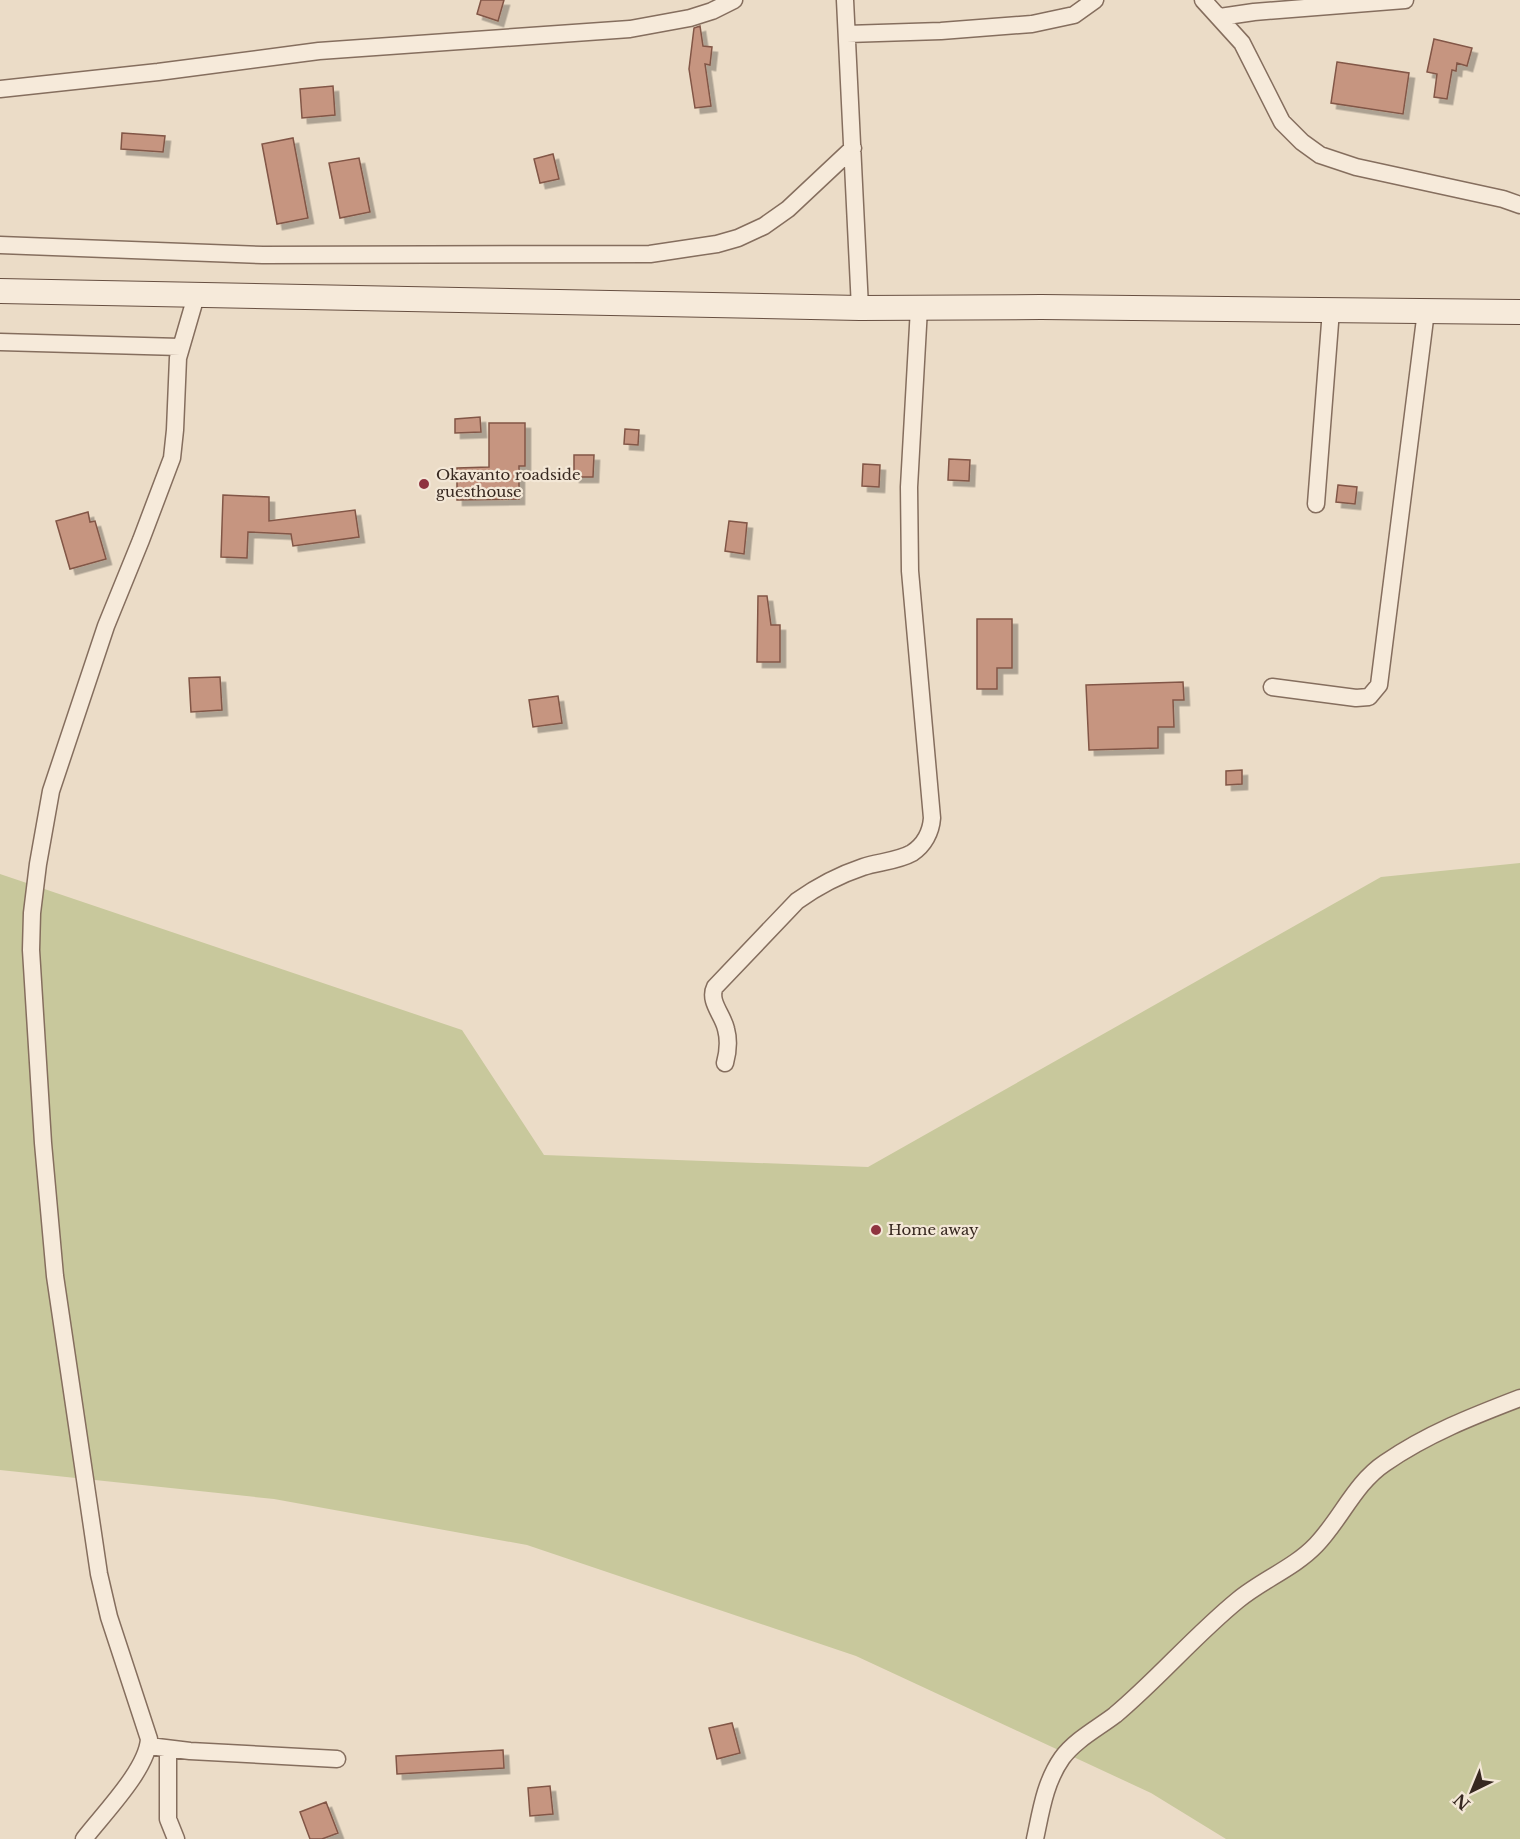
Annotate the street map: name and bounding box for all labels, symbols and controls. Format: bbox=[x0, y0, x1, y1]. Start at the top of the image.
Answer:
place label: Okavanto roadside guesthouse bbox=[436, 465, 581, 501]
marker: Okavanto roadside guesthouse bbox=[417, 477, 431, 491]
place label: Home away bbox=[888, 1220, 979, 1239]
marker: Home away bbox=[869, 1223, 883, 1237]
north arrow bbox=[1442, 1761, 1502, 1821]
text: N bbox=[1449, 1790, 1474, 1814]

